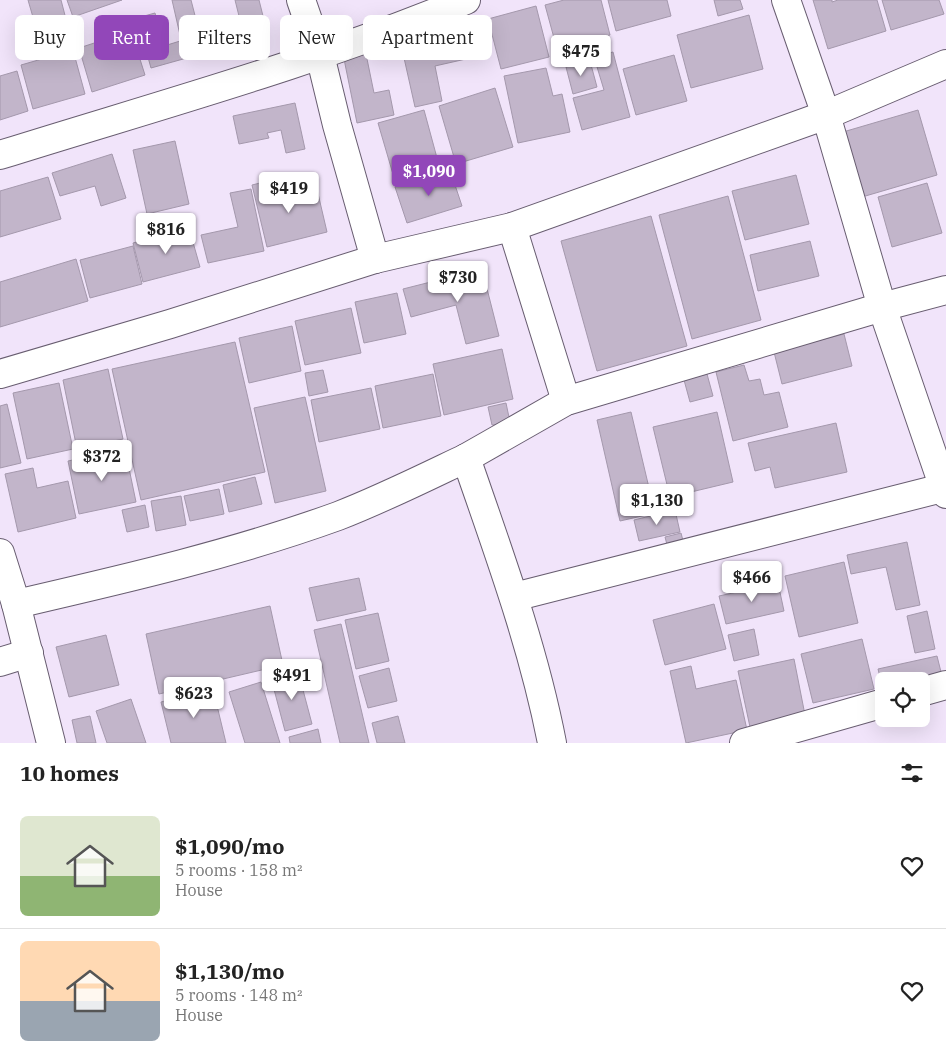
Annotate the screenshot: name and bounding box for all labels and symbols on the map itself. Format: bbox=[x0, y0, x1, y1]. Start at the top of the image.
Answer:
pin: $475 bbox=[551, 34, 611, 77]
pin: $1,090 bbox=[388, 154, 470, 197]
pin: $419 bbox=[259, 172, 319, 214]
pin: $816 bbox=[136, 212, 196, 255]
pin: $730 bbox=[428, 260, 488, 303]
pin: $372 bbox=[72, 440, 132, 482]
pin: $1,130 bbox=[616, 484, 698, 526]
pin: $466 bbox=[722, 560, 782, 603]
pin: $491 bbox=[262, 658, 322, 701]
pin: $623 bbox=[164, 676, 224, 719]

